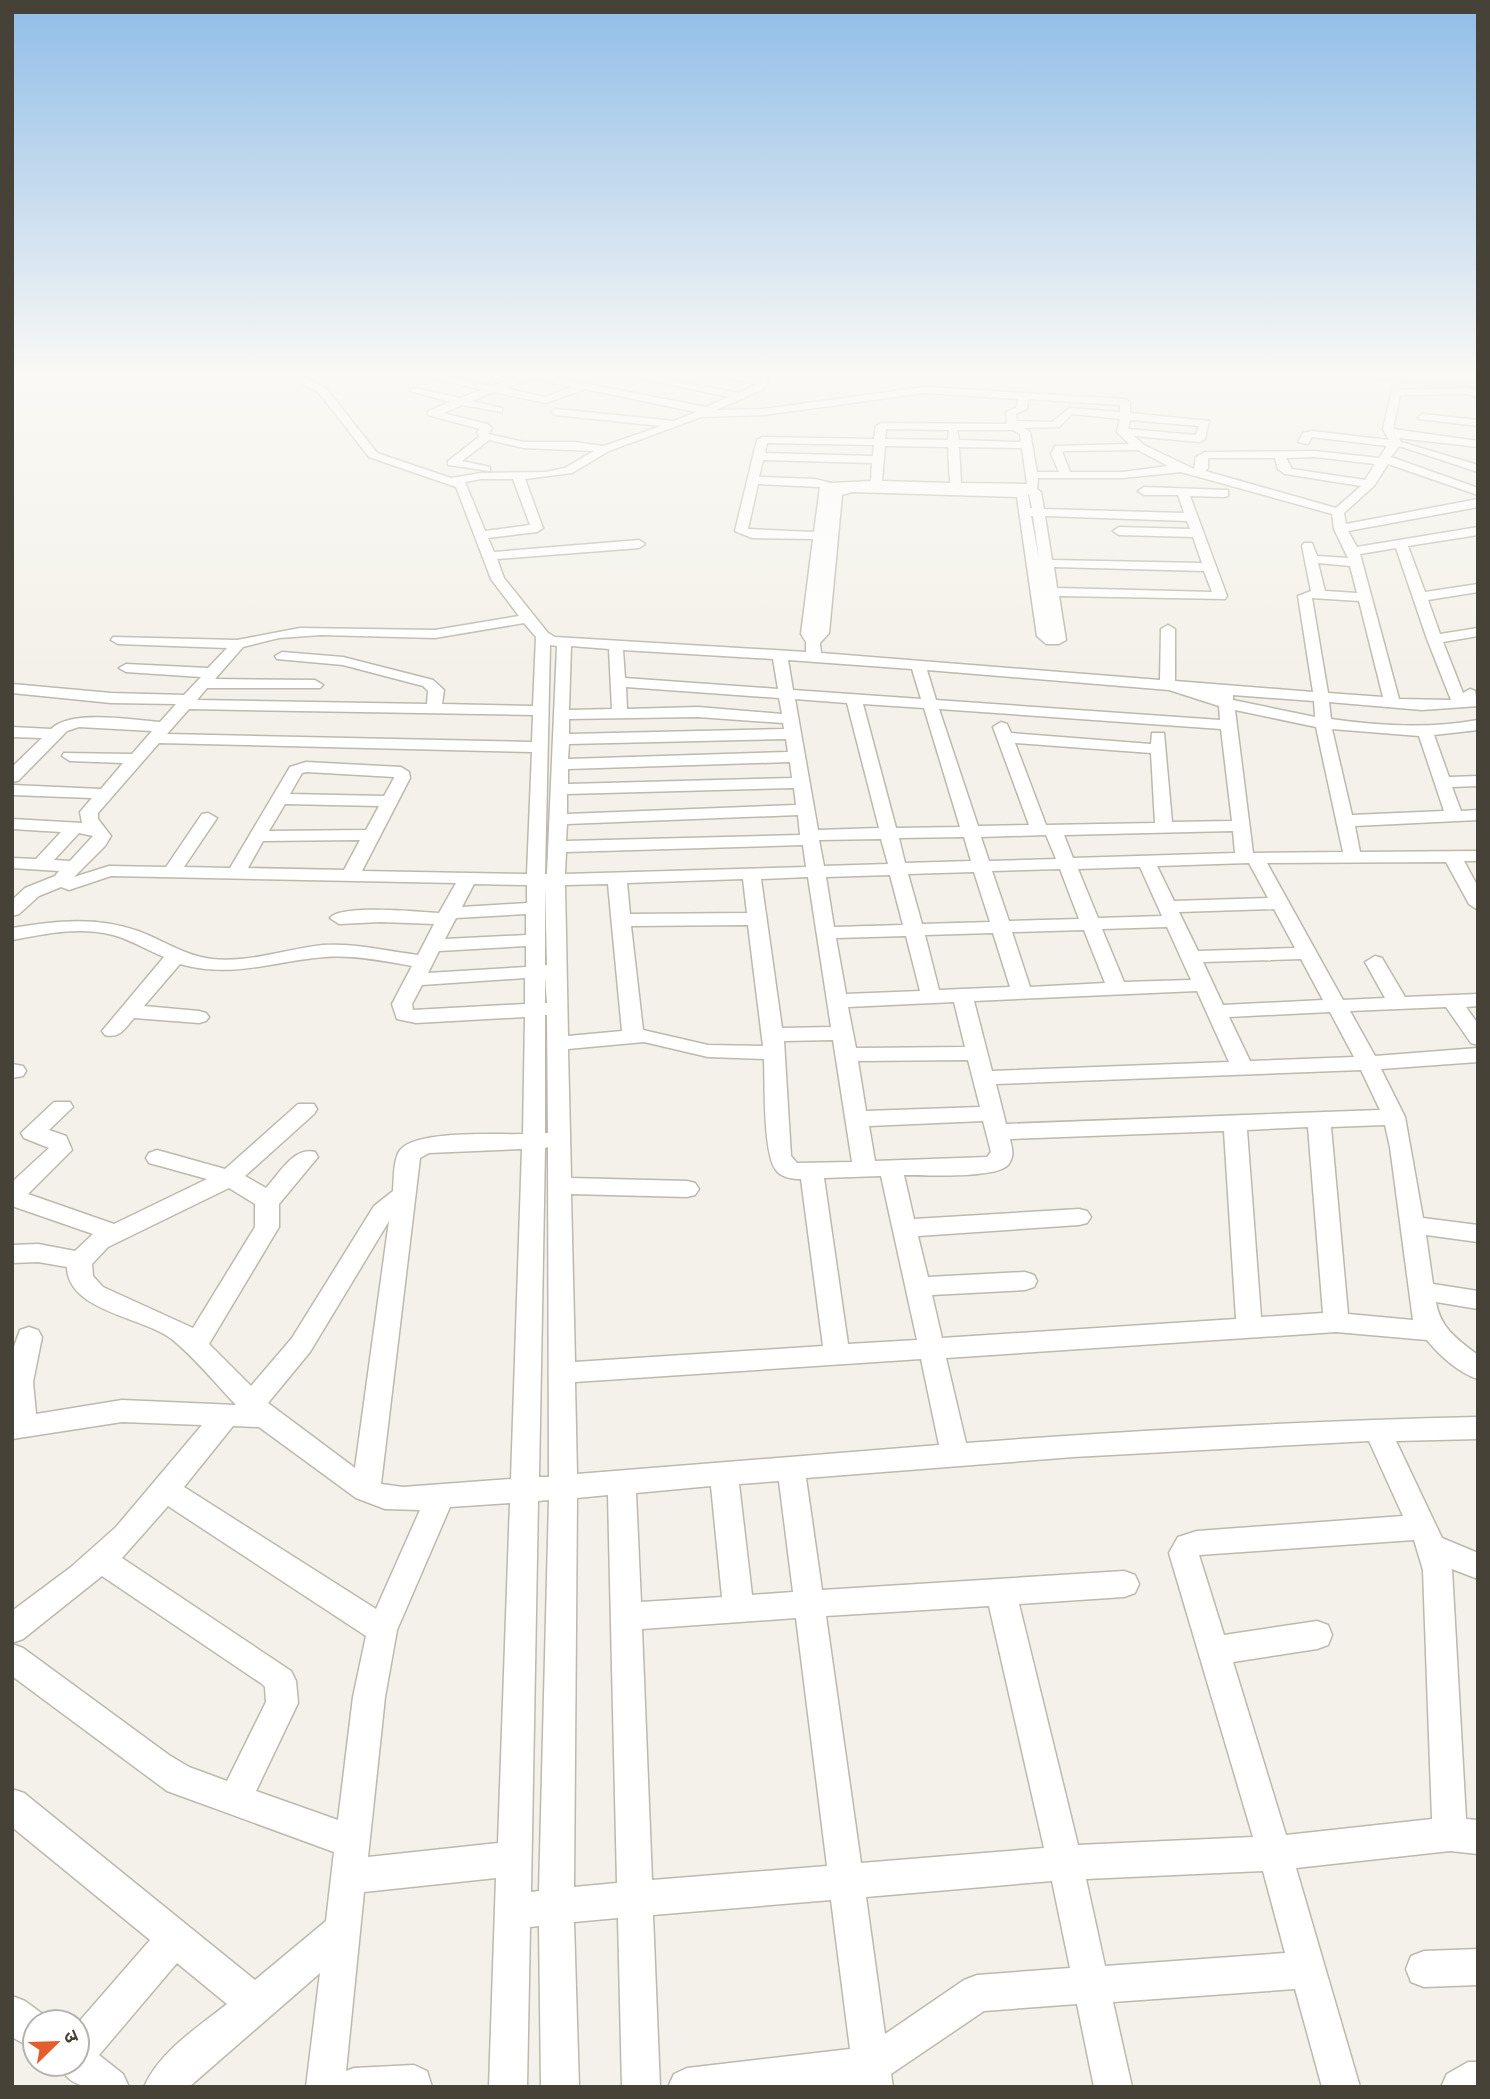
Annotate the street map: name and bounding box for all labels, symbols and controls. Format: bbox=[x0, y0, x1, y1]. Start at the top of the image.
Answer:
north arrow bbox=[21, 2008, 91, 2078]
text: उ bbox=[58, 2027, 85, 2047]

